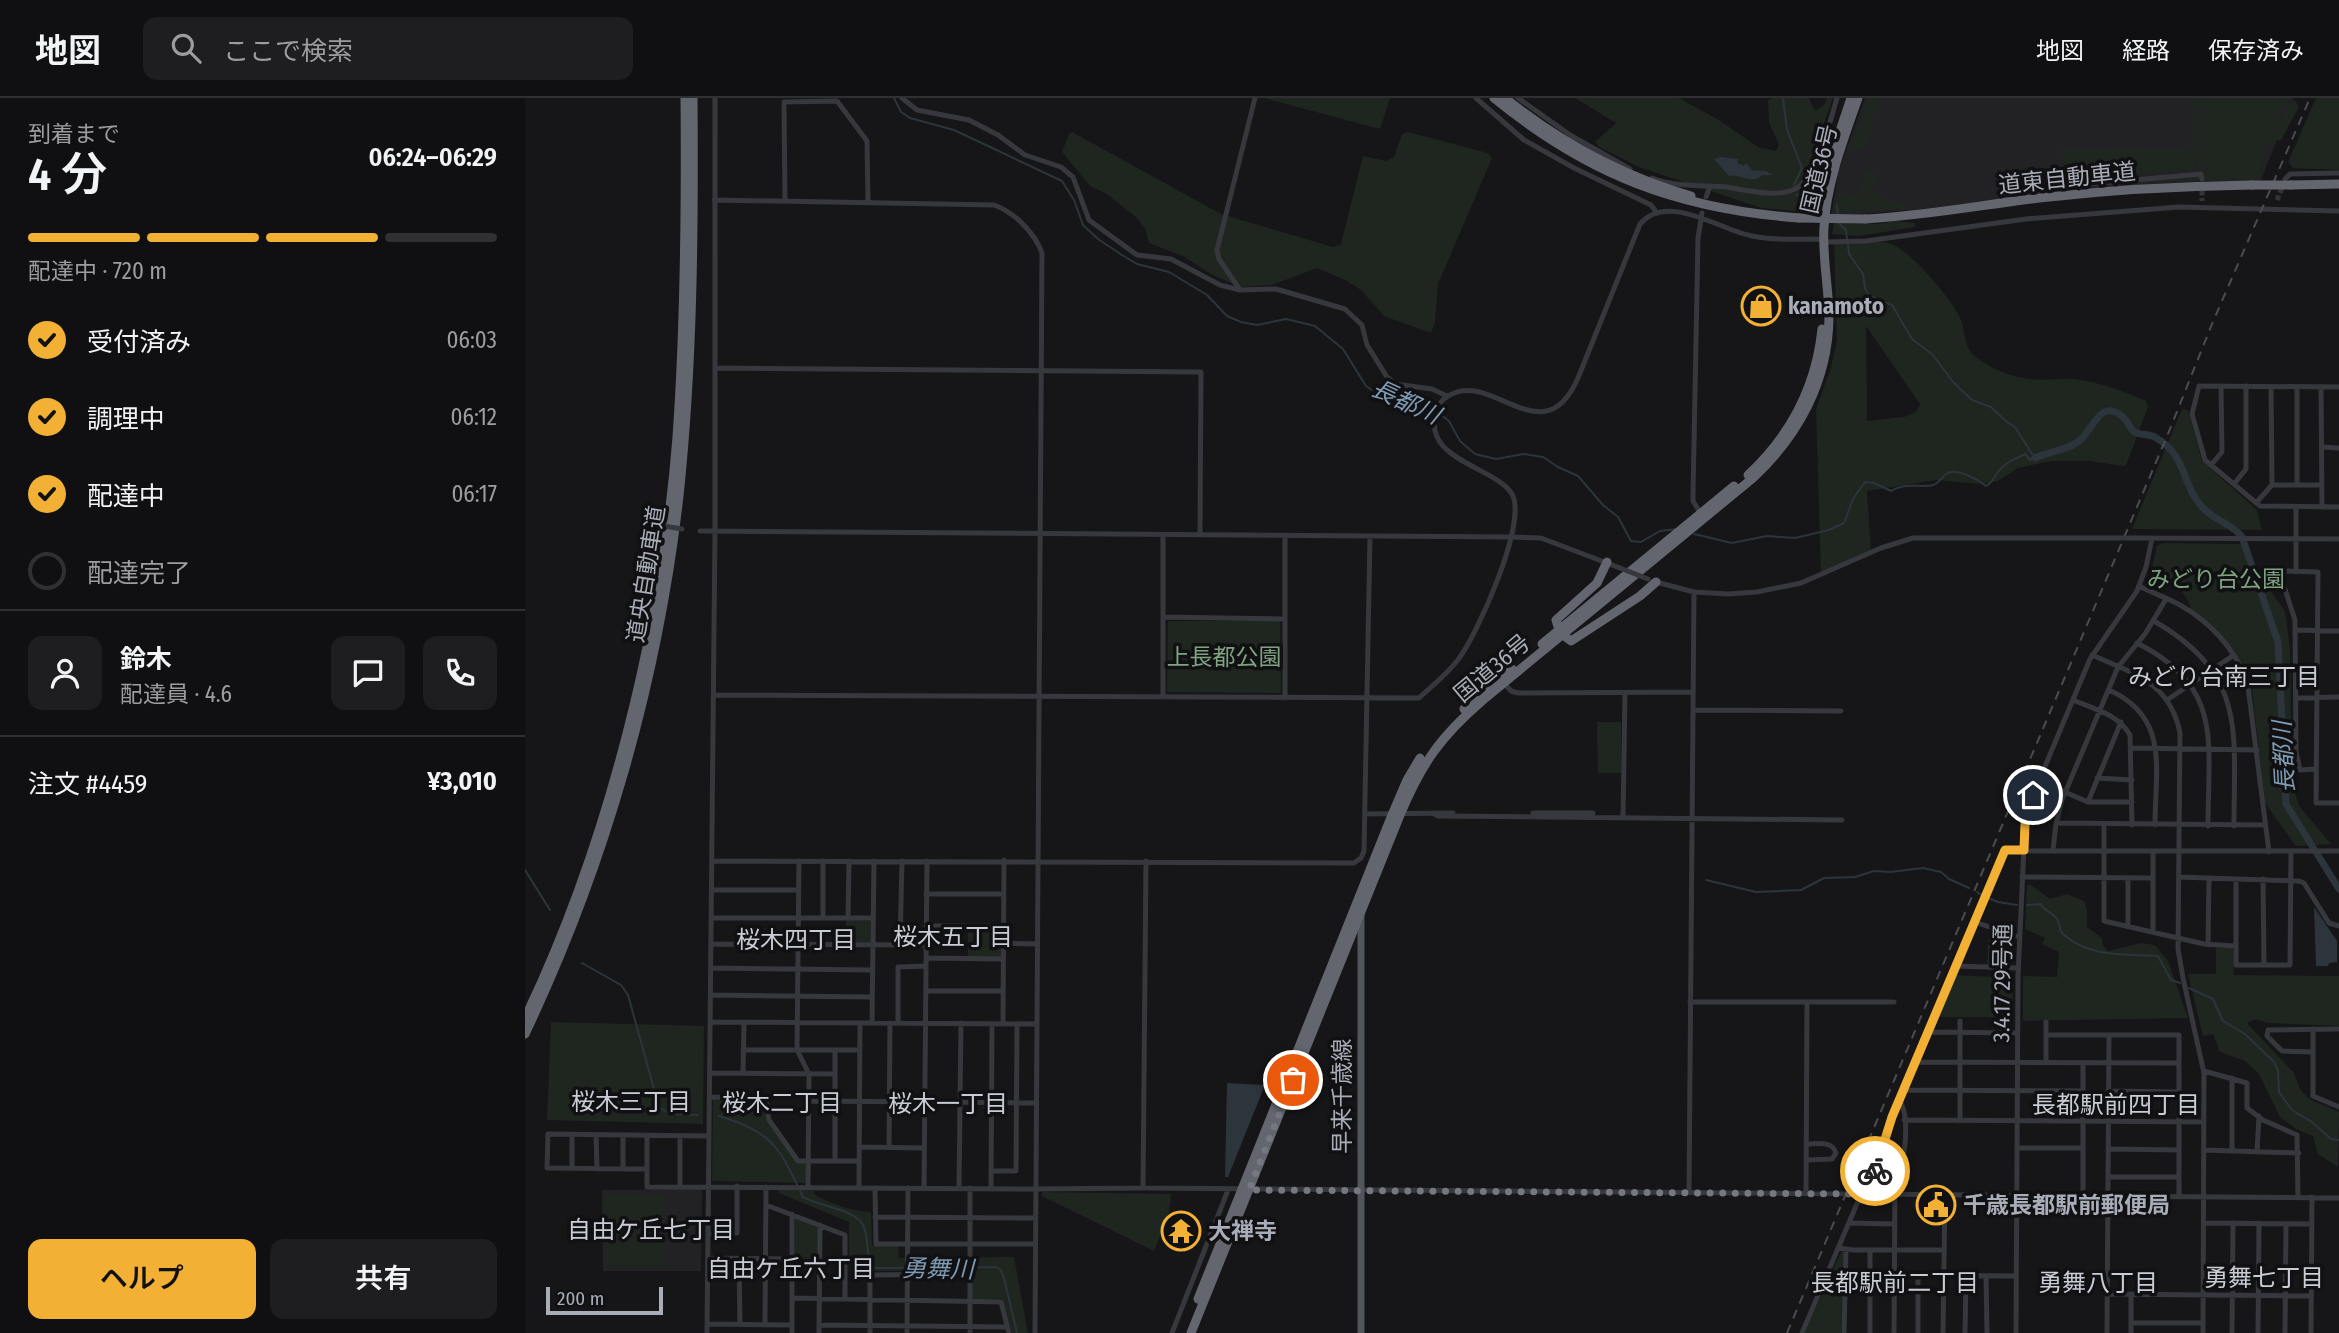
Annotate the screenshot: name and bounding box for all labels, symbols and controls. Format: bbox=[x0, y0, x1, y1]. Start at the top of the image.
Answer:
search box bbox=[143, 17, 633, 80]
icon: search bbox=[167, 29, 205, 67]
text: 地図 bbox=[35, 31, 101, 71]
text: ここで検索 bbox=[223, 36, 353, 67]
text: 地図 bbox=[2036, 37, 2084, 65]
text: 経路 bbox=[2122, 37, 2170, 65]
text: 保存済み bbox=[2208, 37, 2304, 65]
text: 到着まで bbox=[28, 120, 120, 148]
street label: 国道36号 bbox=[1795, 122, 1843, 216]
text: 06:24–06:29 bbox=[368, 142, 497, 173]
text: 4 分 bbox=[28, 147, 107, 202]
street label: 道東自動車道 bbox=[1997, 157, 2137, 199]
text: 配達中 · 720 m bbox=[28, 257, 167, 285]
shop icon: kanamoto bbox=[1740, 285, 1782, 327]
place label: kanamoto bbox=[1788, 292, 1884, 320]
icon: check bbox=[28, 321, 66, 359]
text: 06:03 bbox=[447, 326, 497, 354]
text: 受付済み bbox=[87, 327, 191, 358]
water label: 長都川 bbox=[1367, 374, 1447, 431]
icon: check bbox=[28, 398, 66, 436]
text: 06:12 bbox=[451, 403, 497, 431]
text: 調理中 bbox=[87, 404, 165, 435]
icon: check bbox=[28, 475, 66, 513]
text: 06:17 bbox=[451, 480, 497, 508]
text: 配達中 bbox=[87, 481, 165, 512]
street label: 道央自動車道 bbox=[621, 504, 671, 644]
text: 配達完了 bbox=[87, 558, 191, 589]
park label: みどり台公園 bbox=[2147, 565, 2285, 593]
street label: 国道36号 bbox=[1448, 628, 1536, 708]
button: person bbox=[28, 636, 102, 710]
button: chat bbox=[331, 636, 405, 710]
button: phone bbox=[423, 636, 497, 710]
park label: 上長都公園 bbox=[1167, 643, 1282, 671]
text: 鈴木 bbox=[120, 644, 172, 675]
district label: みどり台南三丁目 bbox=[2128, 663, 2320, 691]
text: 配達員 · 4.6 bbox=[120, 680, 232, 708]
water label: 長都川 bbox=[2268, 717, 2300, 794]
pin bbox=[2003, 765, 2063, 825]
text: ¥3,010 bbox=[427, 766, 497, 797]
text: 注文 #4459 bbox=[28, 769, 147, 800]
icon: home bbox=[2014, 776, 2052, 814]
district label: 桜木五丁目 bbox=[893, 923, 1013, 951]
street label: 3.4.17 29号通 bbox=[1987, 923, 2017, 1043]
district label: 桜木四丁目 bbox=[736, 926, 856, 954]
street label: 早来千歳線 bbox=[1328, 1039, 1356, 1154]
pin bbox=[1263, 1050, 1323, 1110]
icon: bag bbox=[1274, 1061, 1312, 1099]
district label: 桜木三丁目 bbox=[571, 1088, 691, 1116]
district label: 桜木二丁目 bbox=[722, 1089, 842, 1117]
district label: 桜木一丁目 bbox=[888, 1090, 1008, 1118]
district label: 長都駅前四丁目 bbox=[2032, 1091, 2200, 1119]
courier bbox=[1840, 1136, 1910, 1206]
icon: bike bbox=[1856, 1152, 1894, 1190]
public building icon: 千歳長都駅前郵便局 bbox=[1915, 1184, 1957, 1226]
place label: 千歳長都駅前郵便局 bbox=[1963, 1191, 2170, 1219]
temple icon: 大禅寺 bbox=[1160, 1210, 1202, 1252]
district label: 自由ケ丘七丁目 bbox=[567, 1216, 735, 1244]
place label: 大禅寺 bbox=[1208, 1217, 1277, 1245]
button: ヘルプ bbox=[28, 1239, 256, 1319]
button: 共有 bbox=[270, 1239, 497, 1319]
water label: 勇舞川 bbox=[902, 1254, 977, 1284]
district label: 自由ケ丘六丁目 bbox=[707, 1255, 875, 1283]
district label: 勇舞七丁目 bbox=[2204, 1264, 2324, 1292]
district label: 長都駅前二丁目 bbox=[1811, 1269, 1979, 1297]
district label: 勇舞八丁目 bbox=[2038, 1269, 2158, 1297]
scale bar bbox=[546, 1284, 663, 1316]
text: 200 m bbox=[557, 1287, 604, 1310]

